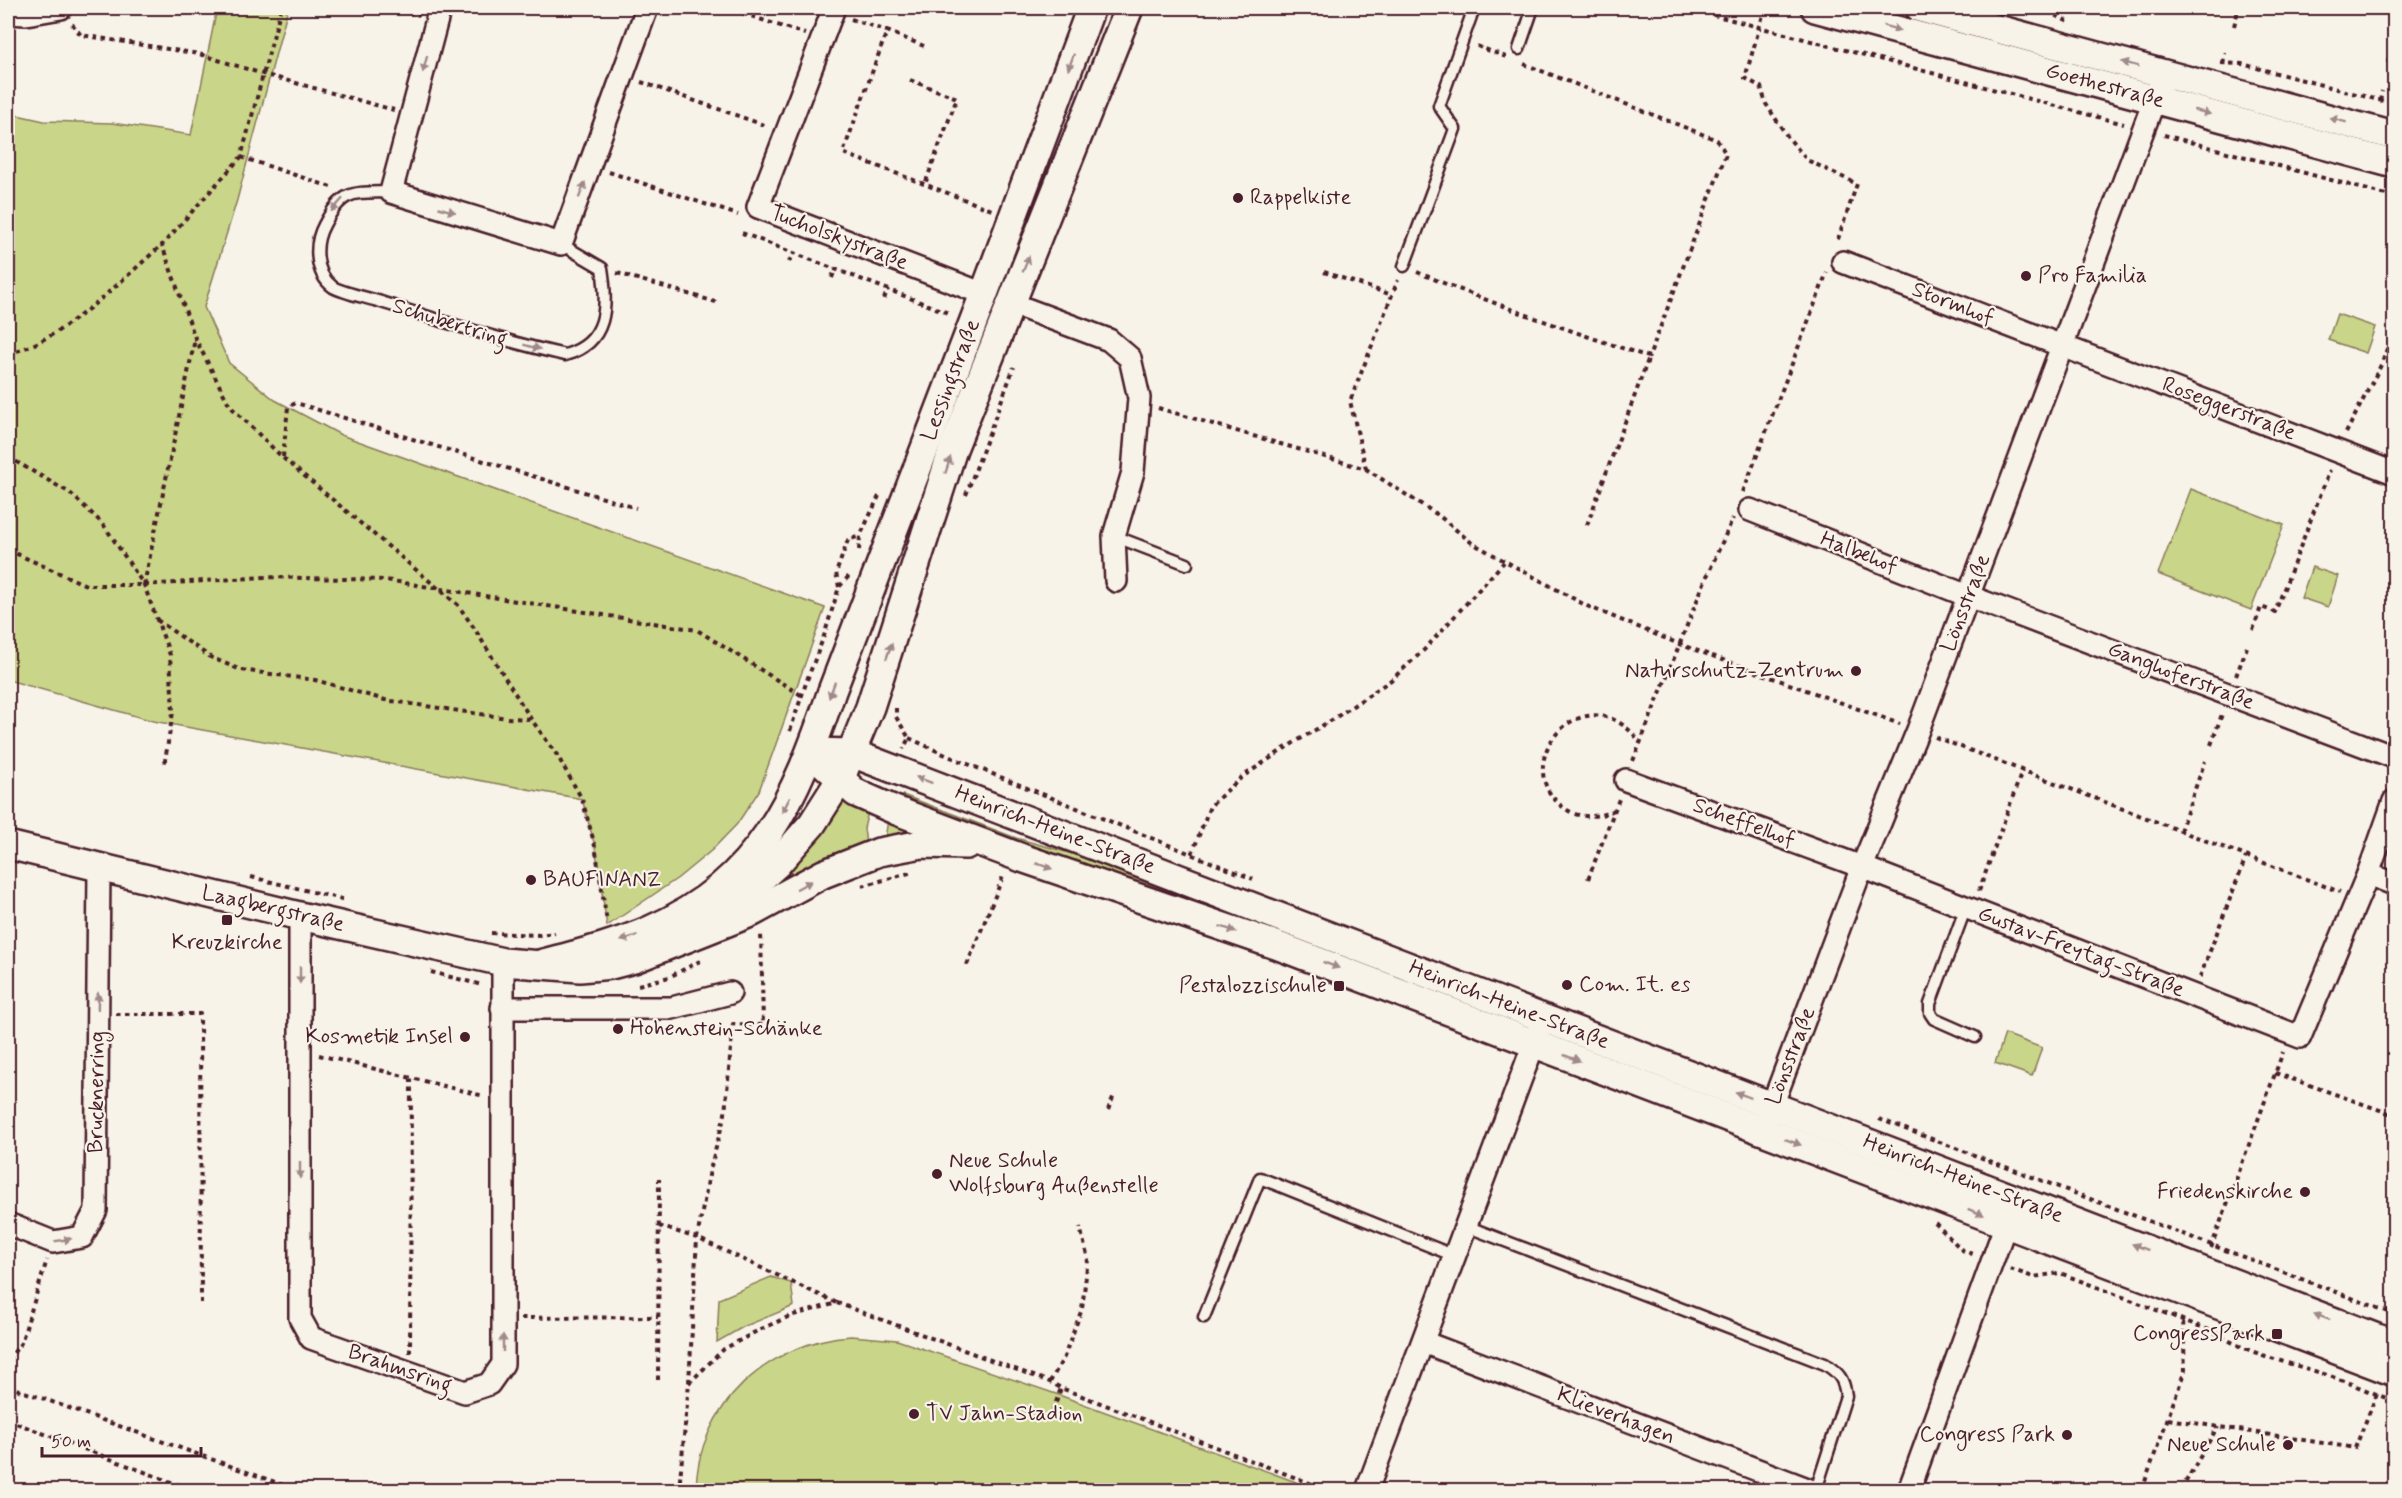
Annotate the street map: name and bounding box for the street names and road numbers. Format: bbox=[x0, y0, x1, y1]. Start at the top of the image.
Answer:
street label: Goethestraße bbox=[2043, 57, 2168, 115]
street label: Tucholskystraße bbox=[766, 199, 912, 277]
street label: Stormhof bbox=[1908, 276, 1998, 332]
street label: Schubertring bbox=[388, 292, 511, 357]
street label: Lessingstraße bbox=[915, 315, 990, 446]
street label: Roseggerstraße bbox=[2157, 371, 2300, 450]
street label: Halbehof bbox=[1816, 525, 1902, 581]
street label: Lönsstraße bbox=[1935, 550, 1998, 656]
street label: Ganghoferstraße bbox=[2103, 635, 2259, 720]
street label: Heinrich-Heine-Straße bbox=[951, 779, 1159, 881]
street label: Scheffelhof bbox=[1689, 792, 1799, 854]
street label: Laagbergstraße bbox=[198, 879, 347, 942]
street label: Gustav-Freytag-Straße bbox=[1973, 900, 2189, 1007]
street label: Heinrich-Heine-Straße bbox=[1405, 954, 1613, 1056]
street label: Lönsstraße bbox=[1760, 1003, 1823, 1109]
street label: Brucknerring bbox=[82, 1031, 115, 1153]
street label: Heinrich-Heine-Straße bbox=[1859, 1128, 2067, 1230]
street label: Brahmsring bbox=[343, 1338, 456, 1403]
street label: Klieverhagen bbox=[1553, 1381, 1679, 1452]

